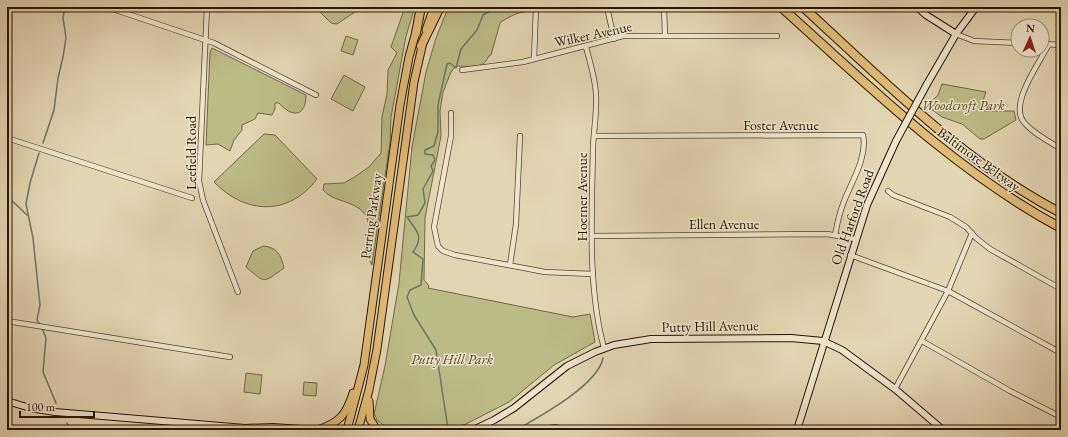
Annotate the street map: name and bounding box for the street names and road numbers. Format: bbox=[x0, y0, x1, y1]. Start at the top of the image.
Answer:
street label: Wilker Avenue bbox=[552, 17, 634, 51]
street label: Leefield Road bbox=[182, 115, 200, 190]
street label: Foster Avenue bbox=[743, 116, 819, 134]
street label: Baltimore Beltway bbox=[934, 123, 1025, 196]
street label: Hoerner Avenue bbox=[573, 152, 591, 241]
street label: Old Harford Road bbox=[826, 166, 878, 267]
street label: Perring Parkway bbox=[356, 171, 386, 260]
street label: Ellen Avenue bbox=[689, 215, 760, 233]
street label: Putty Hill Avenue bbox=[661, 316, 759, 336]

